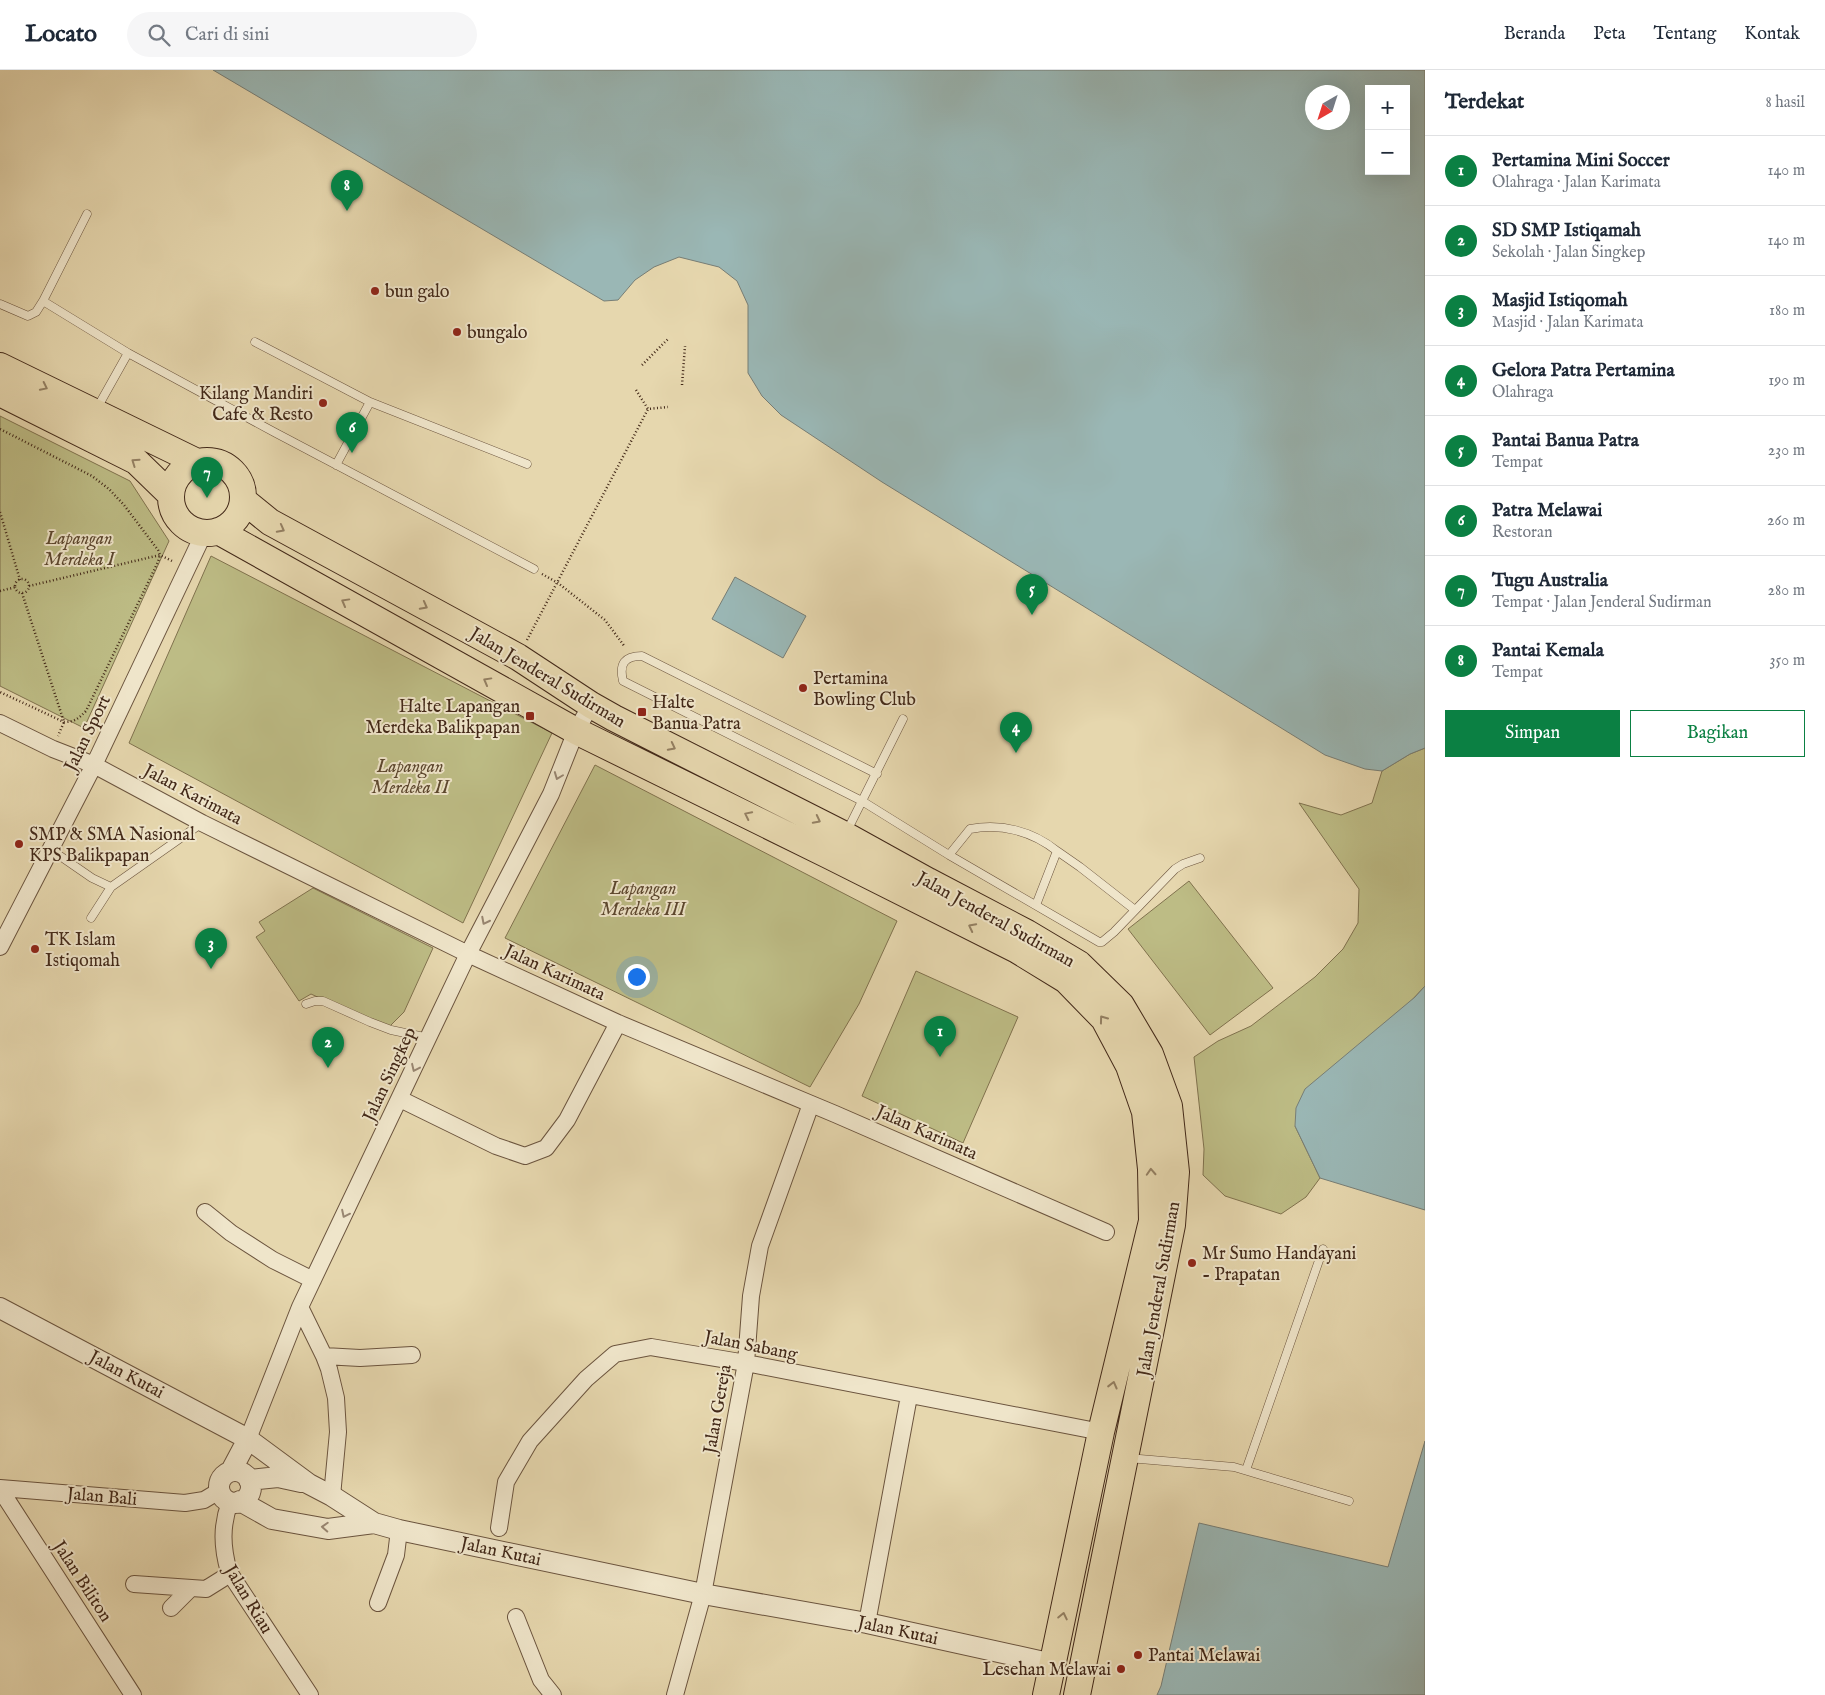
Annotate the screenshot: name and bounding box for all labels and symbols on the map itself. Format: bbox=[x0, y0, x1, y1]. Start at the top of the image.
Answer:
north arrow bbox=[1305, 85, 1350, 130]
pin: 8 bbox=[331, 170, 363, 211]
place label: bun galo bbox=[385, 281, 450, 304]
marker: bun galo bbox=[369, 285, 381, 297]
place label: bungalo bbox=[467, 322, 528, 345]
marker: bungalo bbox=[451, 326, 463, 338]
one-way arrow bbox=[39, 381, 48, 391]
place label: Kilang Mandiri Cafe & Resto bbox=[199, 383, 313, 427]
marker: Kilang Mandiri Cafe & Resto bbox=[317, 397, 329, 409]
pin: 6 bbox=[336, 412, 368, 453]
pin: 7 bbox=[191, 457, 223, 498]
one-way arrow bbox=[131, 459, 141, 468]
one-way arrow bbox=[276, 522, 285, 532]
park label: Lapangan Merdeka I bbox=[44, 528, 116, 572]
pin: 5 bbox=[1016, 574, 1048, 615]
one-way arrow bbox=[342, 598, 351, 608]
one-way arrow bbox=[419, 600, 428, 610]
street label: Jalan Jenderal Sudirman bbox=[463, 622, 630, 734]
place label: Pertamina Bowling Club bbox=[813, 668, 916, 712]
one-way arrow bbox=[484, 678, 493, 688]
marker: Pertamina Bowling Club bbox=[797, 682, 809, 694]
street label: Jalan Sport bbox=[59, 692, 117, 777]
place label: Halte Banua Patra bbox=[652, 692, 741, 736]
place label: Halte Lapangan Merdeka Balikpapan bbox=[365, 696, 520, 740]
marker: Halte Banua Patra bbox=[636, 706, 648, 718]
marker: Halte Lapangan Merdeka Balikpapan bbox=[524, 710, 536, 722]
pin: 4 bbox=[1000, 712, 1032, 753]
one-way arrow bbox=[666, 741, 675, 751]
park label: Lapangan Merdeka II bbox=[371, 756, 451, 800]
street label: Jalan Karimata bbox=[137, 759, 246, 831]
one-way arrow bbox=[554, 771, 564, 780]
one-way arrow bbox=[744, 811, 753, 821]
one-way arrow bbox=[812, 814, 821, 824]
place label: SMP & SMA Nasional KPS Balikpapan bbox=[29, 824, 195, 868]
marker: SMP & SMA Nasional KPS Balikpapan bbox=[13, 838, 25, 850]
street label: Jalan Jenderal Sudirman bbox=[910, 866, 1079, 974]
park label: Lapangan Merdeka III bbox=[601, 878, 687, 922]
one-way arrow bbox=[481, 916, 491, 925]
one-way arrow bbox=[968, 923, 977, 933]
pin: 3 bbox=[195, 928, 227, 969]
place label: TK Islam Istiqomah bbox=[45, 929, 120, 973]
street label: Jalan Karimata bbox=[498, 939, 609, 1007]
marker: TK Islam Istiqomah bbox=[29, 943, 41, 955]
your location bbox=[624, 964, 650, 990]
one-way arrow bbox=[1100, 1015, 1109, 1025]
pin: 1 bbox=[924, 1016, 956, 1057]
street label: Jalan Singkep bbox=[358, 1023, 422, 1127]
pin: 2 bbox=[312, 1027, 344, 1068]
one-way arrow bbox=[410, 1063, 421, 1072]
street label: Jalan Karimata bbox=[870, 1100, 981, 1166]
one-way arrow bbox=[1146, 1168, 1157, 1176]
street label: Jalan Jenderal Sudirman bbox=[1132, 1199, 1186, 1381]
one-way arrow bbox=[340, 1209, 351, 1218]
place label: Mr Sumo Handayani - Prapatan bbox=[1202, 1243, 1357, 1287]
marker: Mr Sumo Handayani - Prapatan bbox=[1186, 1257, 1198, 1269]
street label: Jalan Sabang bbox=[700, 1326, 800, 1367]
street label: Jalan Kutai bbox=[83, 1345, 168, 1405]
street label: Jalan Gereja bbox=[699, 1363, 738, 1458]
one-way arrow bbox=[1107, 1380, 1118, 1389]
street label: Jalan Bali bbox=[64, 1483, 138, 1512]
one-way arrow bbox=[321, 1522, 329, 1533]
street label: Jalan Kutai bbox=[456, 1532, 543, 1572]
street label: Jalan Biliton bbox=[46, 1535, 117, 1627]
street label: Jalan Riau bbox=[217, 1559, 277, 1638]
street label: Jalan Kutai bbox=[853, 1611, 940, 1651]
one-way arrow bbox=[1057, 1611, 1067, 1620]
place label: Pantai Melawai bbox=[1148, 1645, 1260, 1668]
marker: Pantai Melawai bbox=[1132, 1649, 1144, 1661]
place label: Lesehan Melawai bbox=[982, 1659, 1111, 1682]
marker: Lesehan Melawai bbox=[1115, 1663, 1127, 1675]

